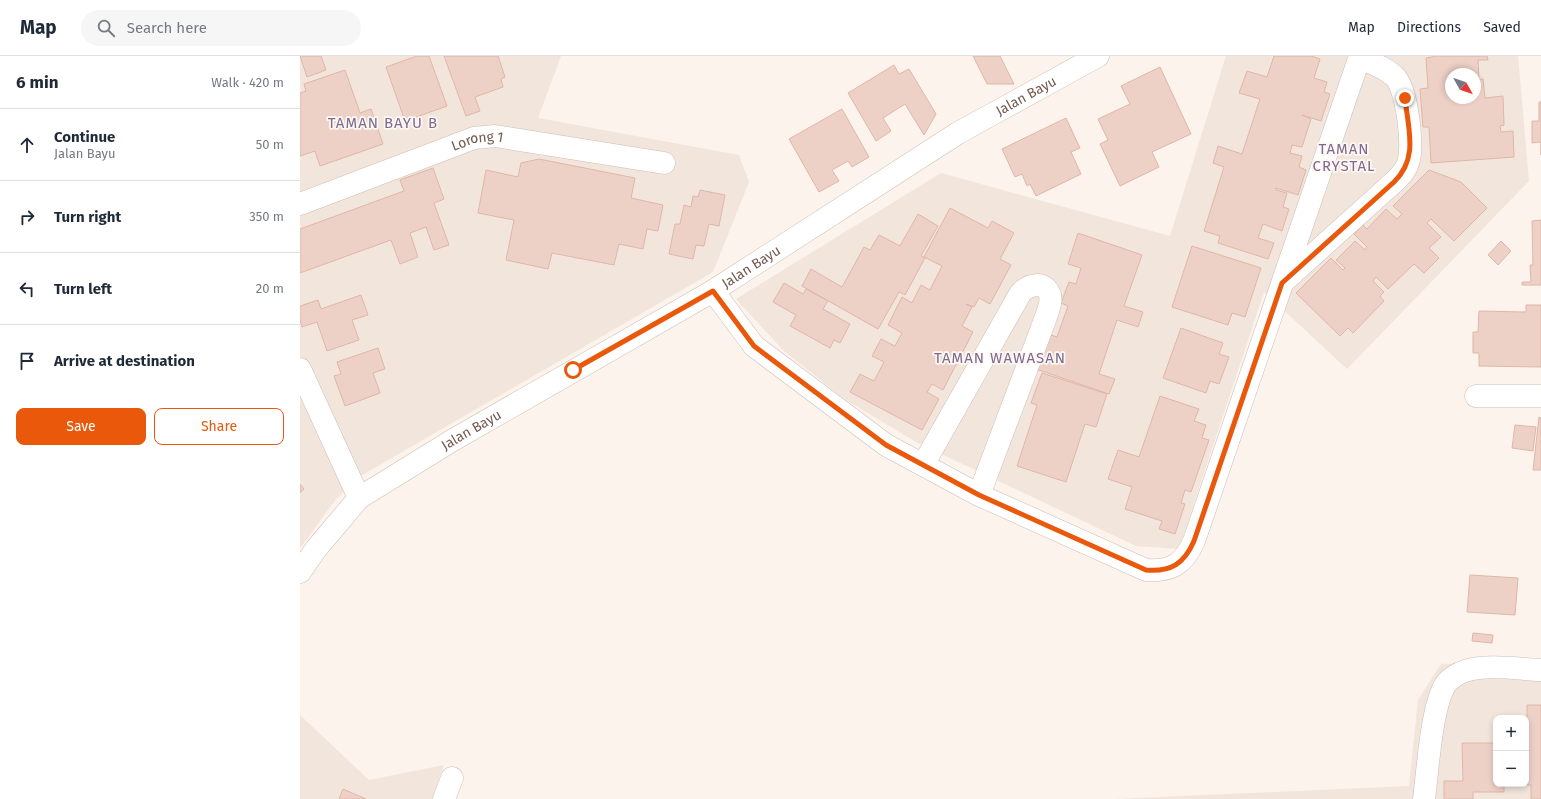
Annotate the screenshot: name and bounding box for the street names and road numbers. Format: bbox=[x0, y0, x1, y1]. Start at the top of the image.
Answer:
street label: Jalan Bayu bbox=[993, 72, 1059, 119]
street label: Lorong 1 bbox=[449, 127, 505, 154]
street label: Jalan Bayu bbox=[718, 241, 783, 292]
street label: Jalan Bayu bbox=[438, 406, 504, 454]

